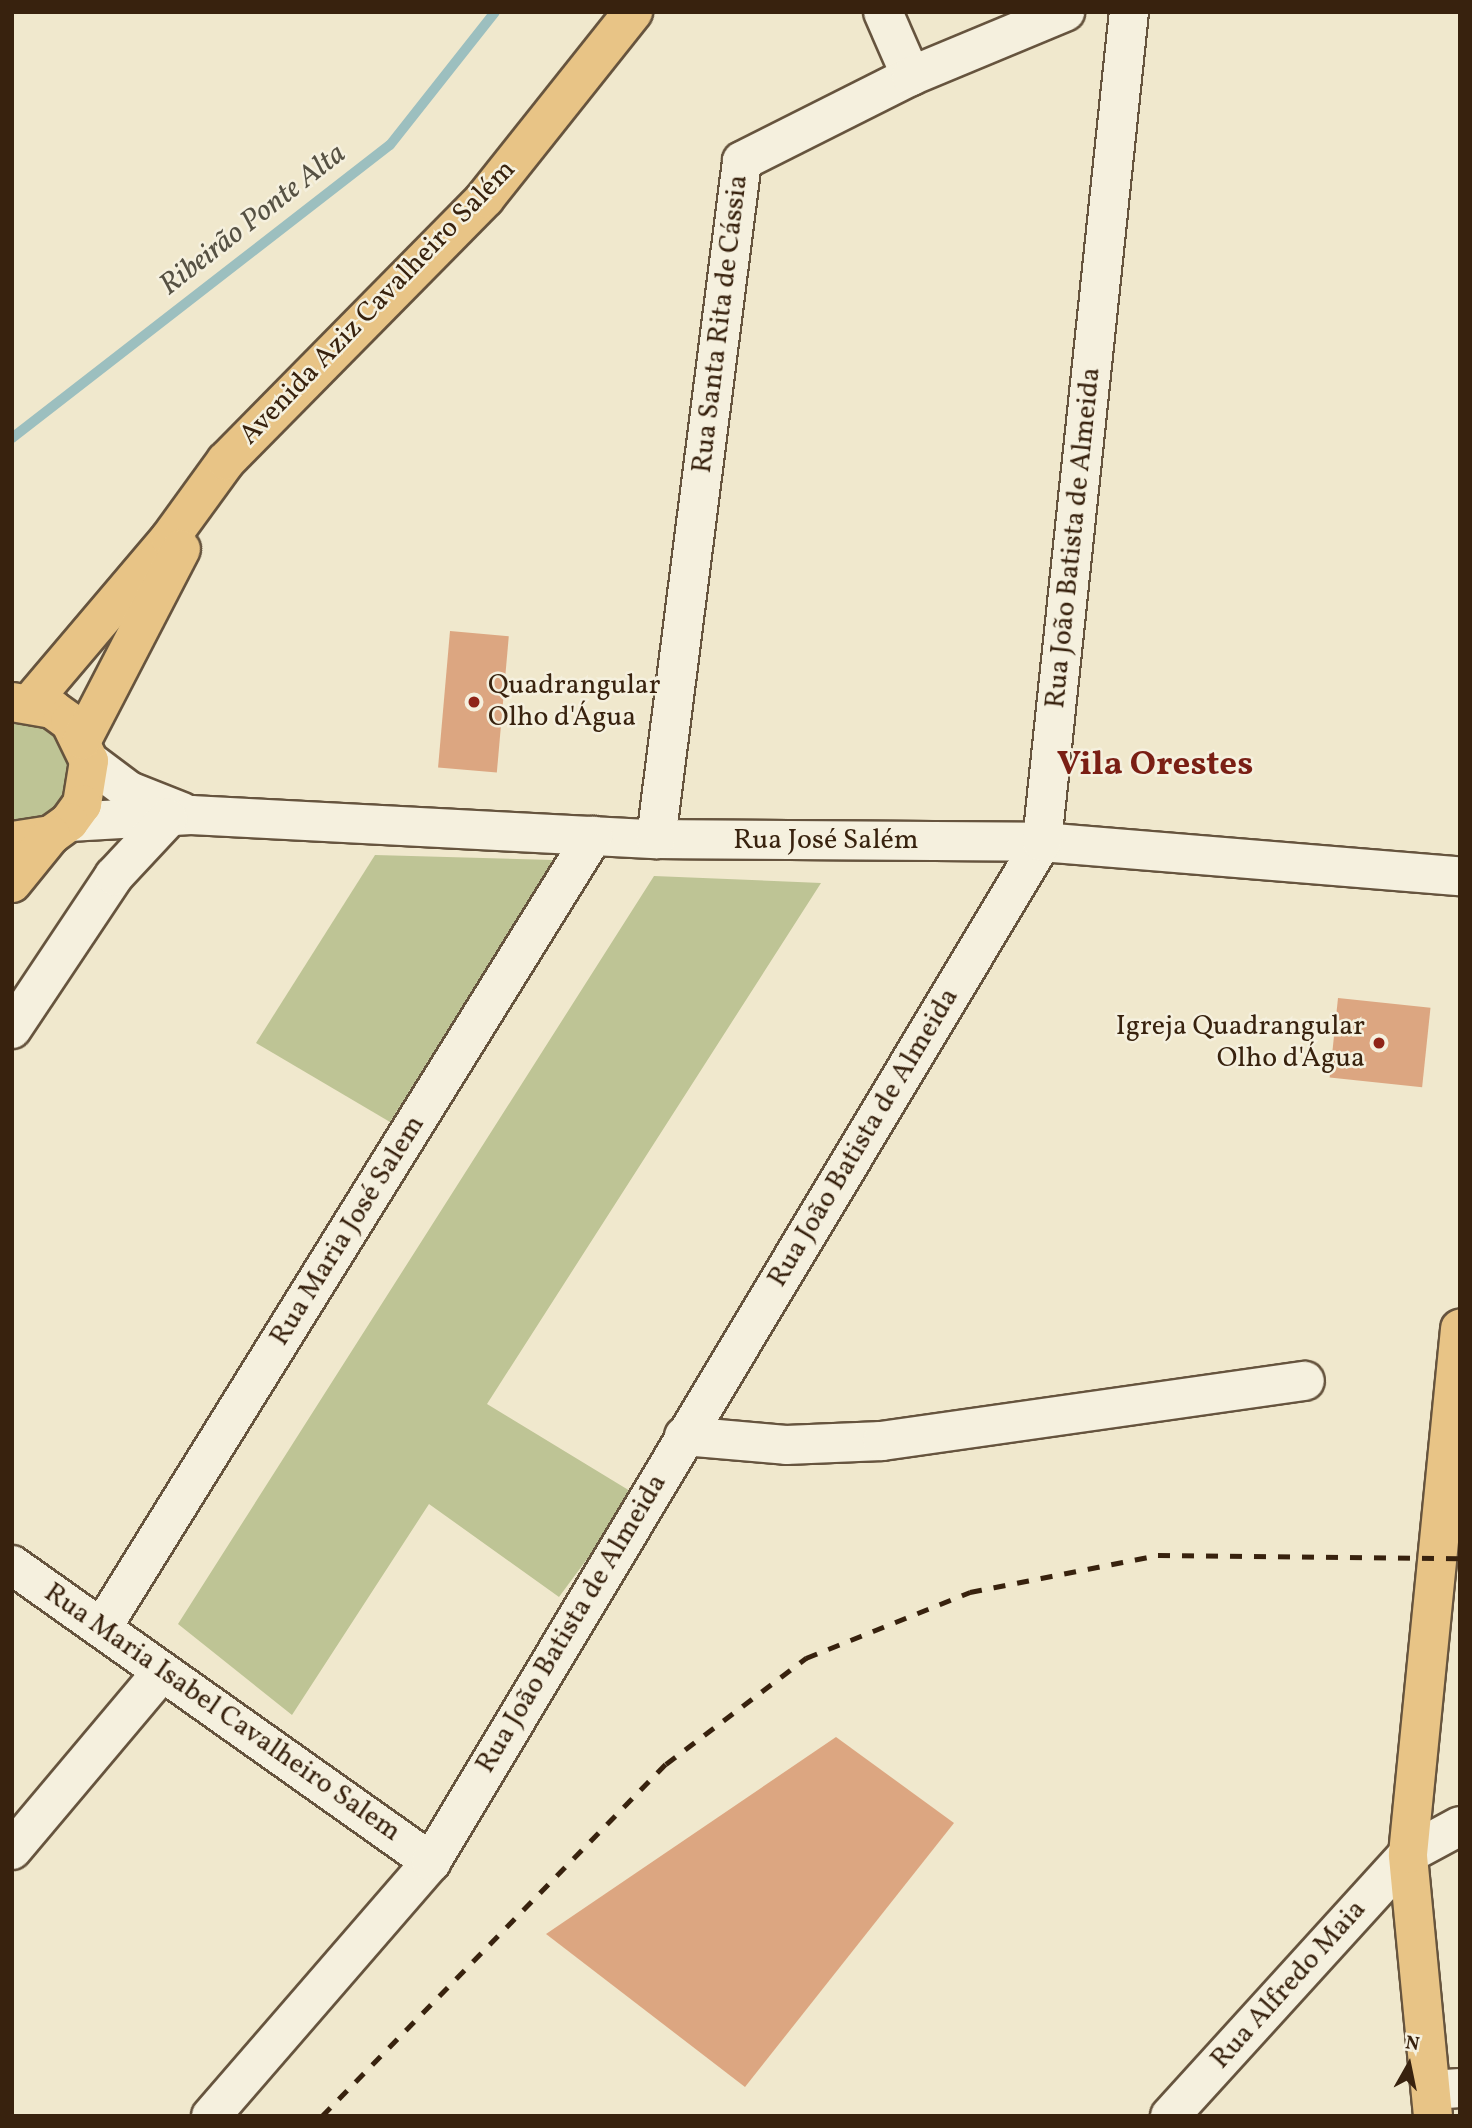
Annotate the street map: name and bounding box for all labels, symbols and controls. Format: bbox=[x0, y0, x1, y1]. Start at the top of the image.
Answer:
water label: Ribeirão Ponte Alta bbox=[153, 136, 353, 304]
street label: Avenida Aziz Cavalheiro Salém bbox=[233, 154, 523, 452]
street label: Rua Santa Rita de Cássia bbox=[686, 173, 756, 475]
street label: Rua João Batista de Almeida bbox=[1039, 366, 1109, 710]
place label: Quadrangular Olho d'Água bbox=[488, 669, 661, 735]
marker: Quadrangular Olho d'Água bbox=[466, 694, 482, 710]
district label: Vila Orestes bbox=[1057, 744, 1253, 786]
street label: Rua José Salém bbox=[733, 824, 919, 858]
street label: Rua João Batista de Almeida bbox=[761, 983, 967, 1293]
place label: Igreja Quadrangular Olho d'Água bbox=[1116, 1010, 1365, 1076]
marker: Igreja Quadrangular Olho d'Água bbox=[1371, 1035, 1387, 1051]
street label: Rua Maria José Salem bbox=[264, 1110, 432, 1352]
street label: Rua João Batista de Almeida bbox=[469, 1469, 675, 1779]
street label: Rua Maria Isabel Cavalheiro Salem bbox=[37, 1577, 407, 1849]
street label: Rua Alfredo Maia bbox=[1204, 1894, 1374, 2076]
north arrow bbox=[1374, 2030, 1444, 2100]
text: N bbox=[1403, 2030, 1421, 2058]

